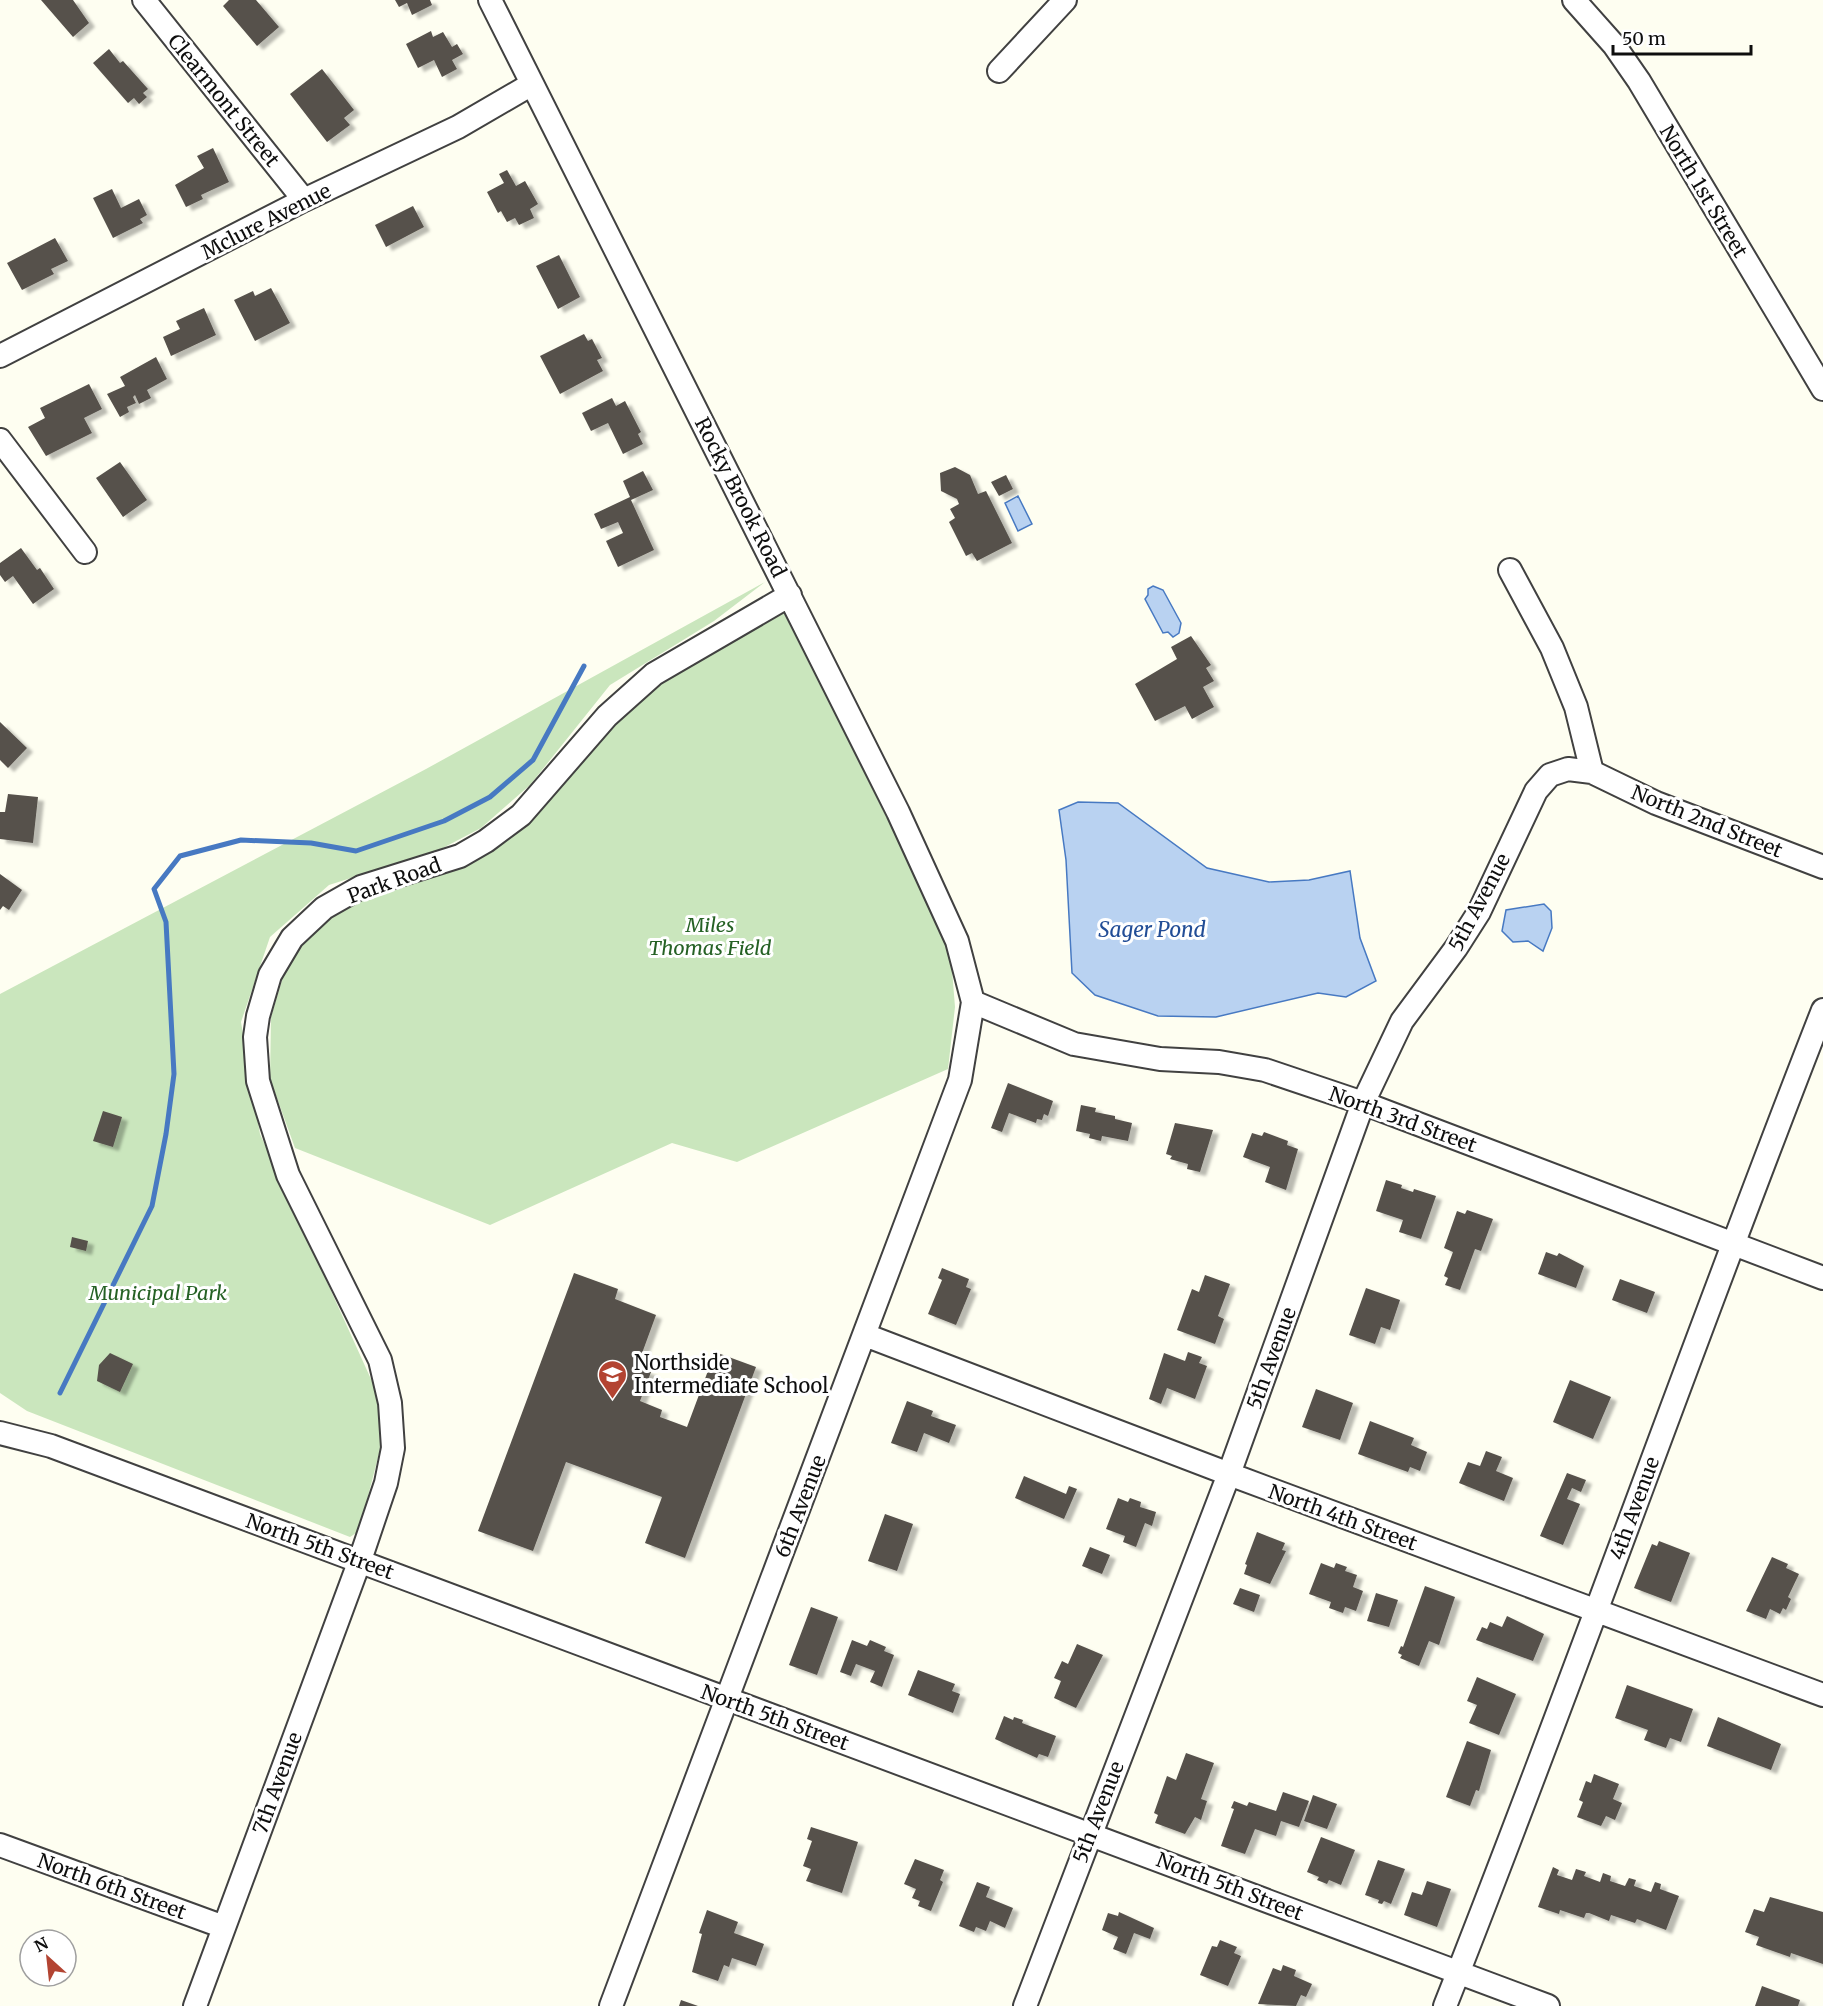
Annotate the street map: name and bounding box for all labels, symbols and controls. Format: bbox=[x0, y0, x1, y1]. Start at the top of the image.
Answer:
scale bar bbox=[1613, 18, 1751, 56]
text: 50 m bbox=[1622, 27, 1666, 50]
street label: Clearmont Street bbox=[163, 29, 285, 172]
street label: North 1st Street bbox=[1655, 120, 1753, 262]
street label: Mclure Avenue bbox=[197, 178, 335, 264]
street label: Rocky Brook Road bbox=[690, 413, 792, 581]
street label: North 2nd Street bbox=[1628, 779, 1786, 863]
street label: 5th Avenue bbox=[1443, 849, 1515, 955]
street label: Park Road bbox=[344, 852, 444, 908]
park label: Miles Thomas Field bbox=[649, 912, 772, 960]
water label: Sager Pond bbox=[1098, 916, 1206, 943]
street label: North 3rd Street bbox=[1326, 1081, 1480, 1157]
park label: Municipal Park bbox=[88, 1280, 227, 1305]
street label: 5th Avenue bbox=[1241, 1304, 1301, 1412]
place label: Northside Intermediate School bbox=[634, 1350, 828, 1398]
school or university icon: Northside Intermediate School bbox=[597, 1358, 629, 1400]
street label: 6th Avenue bbox=[769, 1451, 831, 1561]
street label: 4th Avenue bbox=[1604, 1453, 1664, 1563]
street label: North 4th Street bbox=[1265, 1479, 1421, 1556]
street label: North 5th Street bbox=[243, 1508, 397, 1584]
street label: North 5th Street bbox=[698, 1679, 852, 1755]
street label: 7th Avenue bbox=[247, 1728, 307, 1838]
street label: 5th Avenue bbox=[1067, 1758, 1129, 1866]
street label: North 5th Street bbox=[1153, 1846, 1307, 1926]
street label: North 6th Street bbox=[34, 1848, 190, 1925]
north arrow bbox=[18, 1928, 78, 1988]
text: N bbox=[31, 1933, 52, 1956]

